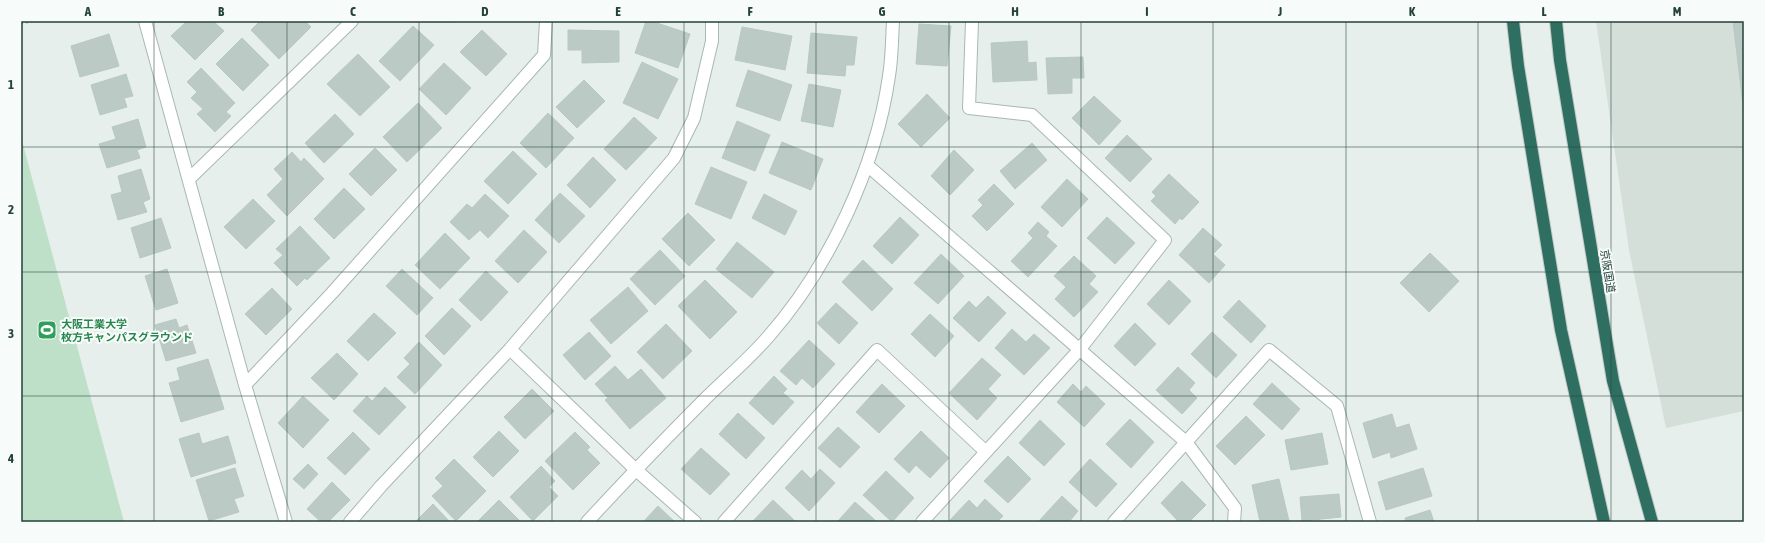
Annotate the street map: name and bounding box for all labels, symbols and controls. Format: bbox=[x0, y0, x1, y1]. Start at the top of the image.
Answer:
text: A bbox=[84, 4, 92, 19]
text: B bbox=[218, 4, 225, 19]
text: C bbox=[350, 4, 356, 19]
text: D bbox=[481, 4, 489, 19]
text: E bbox=[615, 4, 621, 19]
text: F bbox=[747, 4, 753, 19]
text: G bbox=[879, 4, 886, 19]
text: H bbox=[1011, 4, 1019, 19]
text: I bbox=[1145, 4, 1149, 19]
text: J bbox=[1277, 4, 1282, 19]
text: K bbox=[1409, 4, 1416, 19]
text: L bbox=[1541, 4, 1547, 19]
text: M bbox=[1673, 4, 1682, 19]
text: 1 bbox=[8, 77, 14, 92]
text: 2 bbox=[8, 202, 14, 217]
street label: 京阪国道 bbox=[1599, 248, 1617, 294]
place label: 大阪工業大学 枚方キャンパスグラウンド bbox=[61, 318, 193, 343]
sports icon: 大阪工業大学 枚方キャンパスグラウンド bbox=[36, 319, 58, 341]
text: 3 bbox=[8, 326, 14, 341]
text: 4 bbox=[7, 451, 14, 466]

